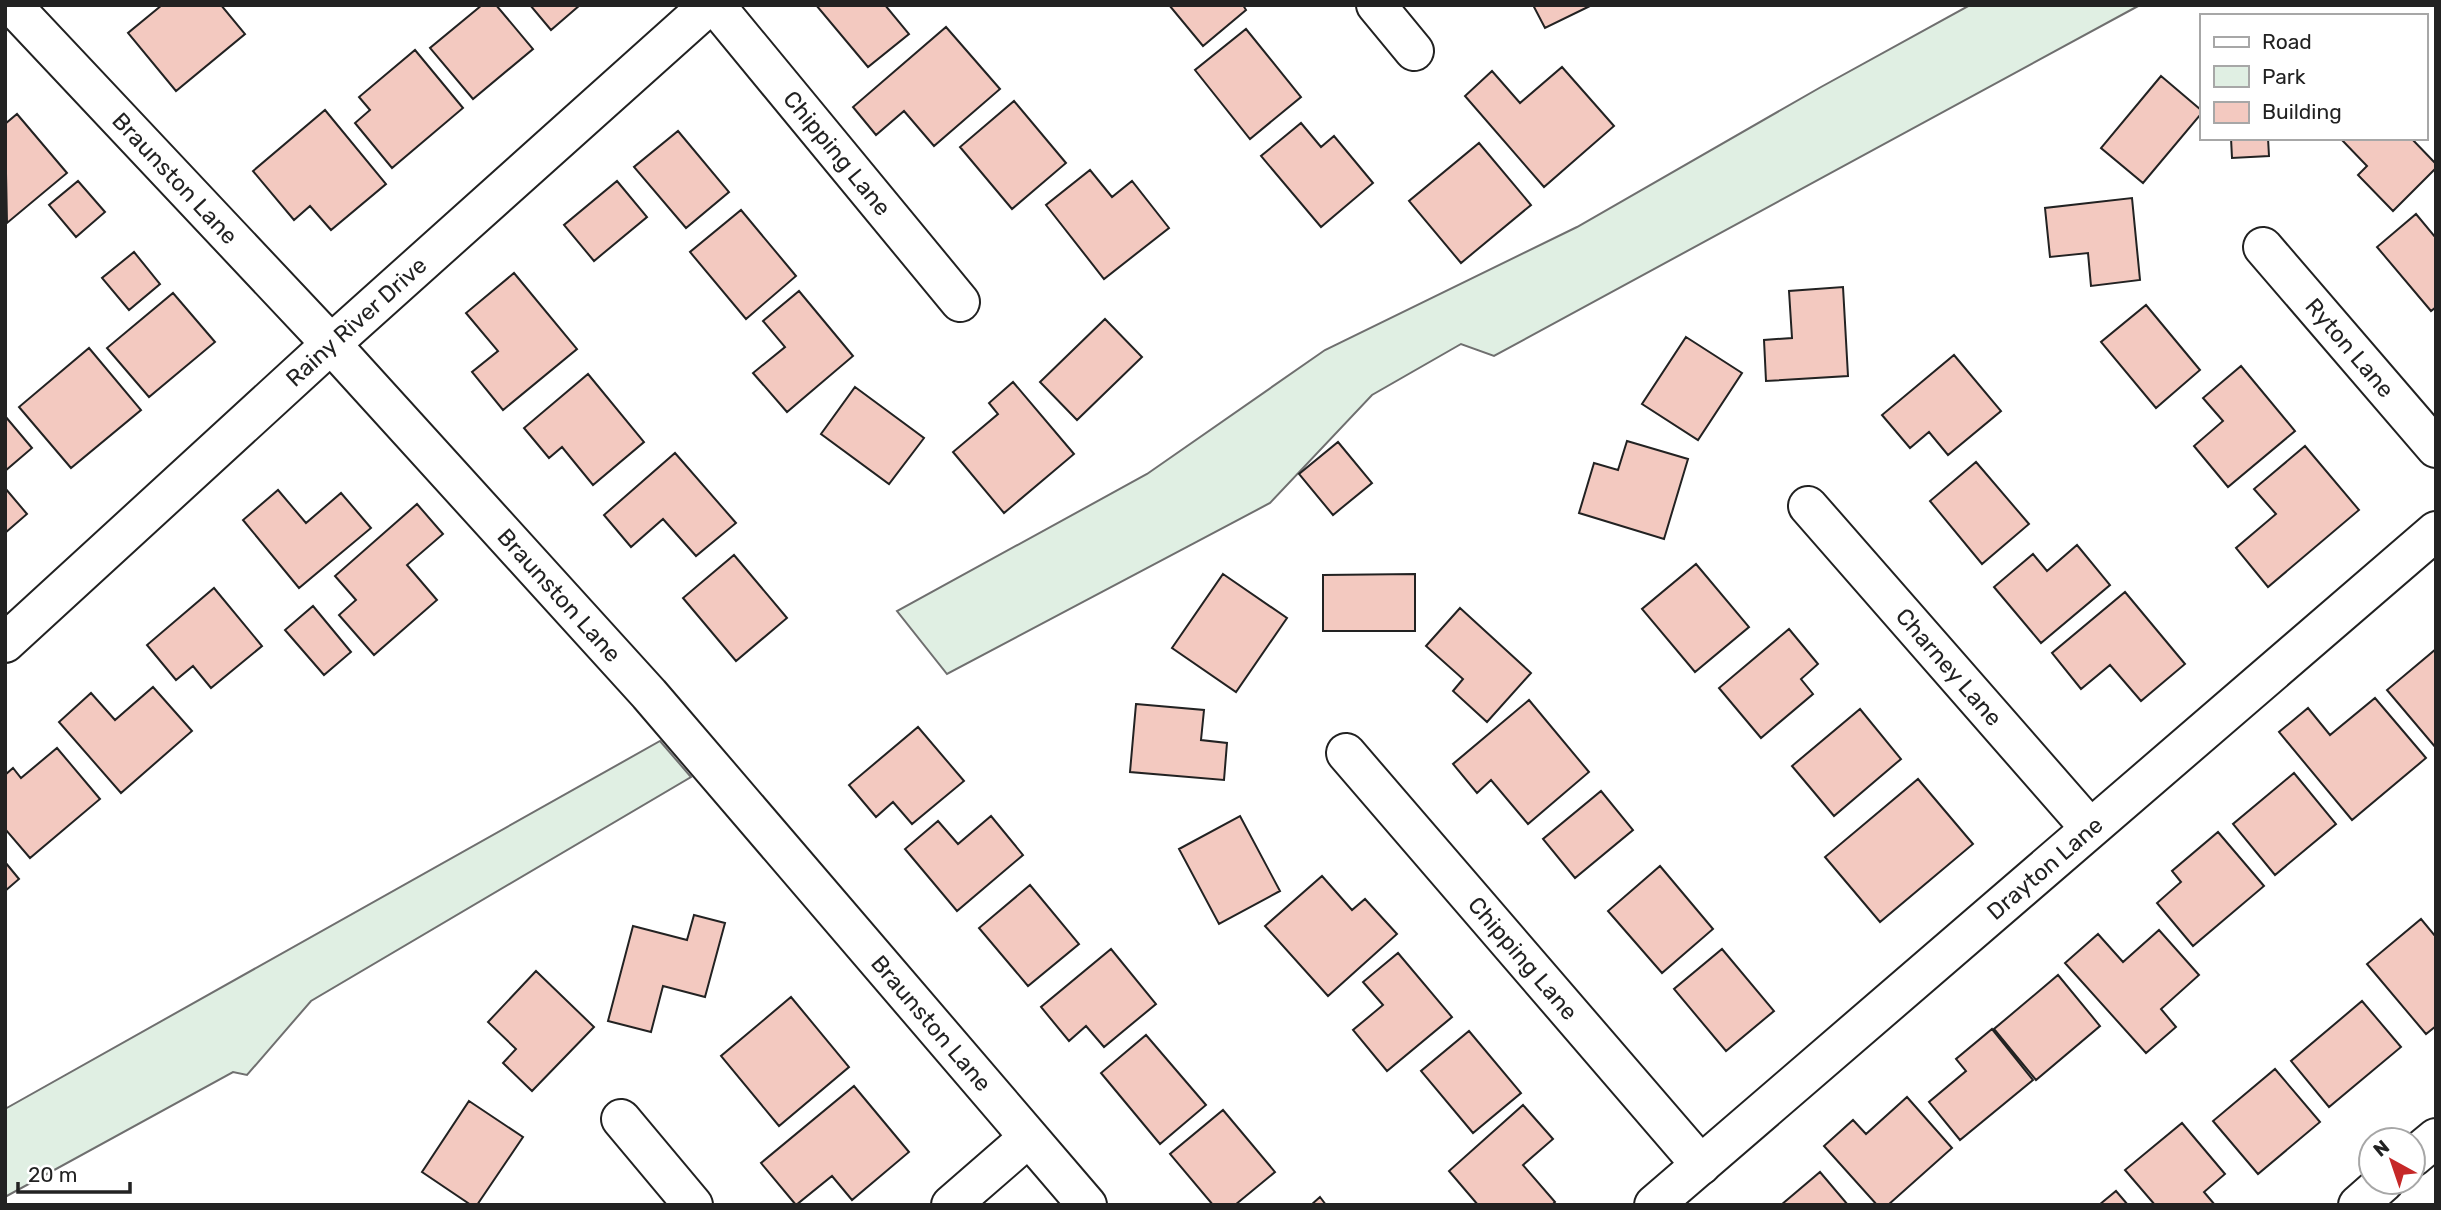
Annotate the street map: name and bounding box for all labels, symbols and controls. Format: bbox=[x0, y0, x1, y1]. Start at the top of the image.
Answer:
legend bbox=[2200, 14, 2427, 140]
text: Road bbox=[2262, 29, 2312, 54]
text: Park bbox=[2262, 64, 2306, 89]
street label: Chipping Lane bbox=[777, 85, 897, 221]
text: Building bbox=[2262, 99, 2342, 124]
street label: Braunston Lane bbox=[106, 107, 244, 250]
street label: Rainy River Drive bbox=[280, 251, 432, 392]
street label: Ryton Lane bbox=[2299, 292, 2400, 403]
street label: Braunston Lane bbox=[492, 523, 627, 668]
street label: Charney Lane bbox=[1890, 602, 2008, 732]
street label: Drayton Lane bbox=[1981, 811, 2108, 926]
street label: Chipping Lane bbox=[1462, 891, 1584, 1026]
street label: Braunston Lane bbox=[865, 949, 997, 1097]
north arrow bbox=[2357, 1126, 2427, 1196]
text: N bbox=[2369, 1135, 2394, 1162]
scale bar bbox=[18, 1150, 130, 1194]
text: 20 m bbox=[28, 1162, 77, 1187]

